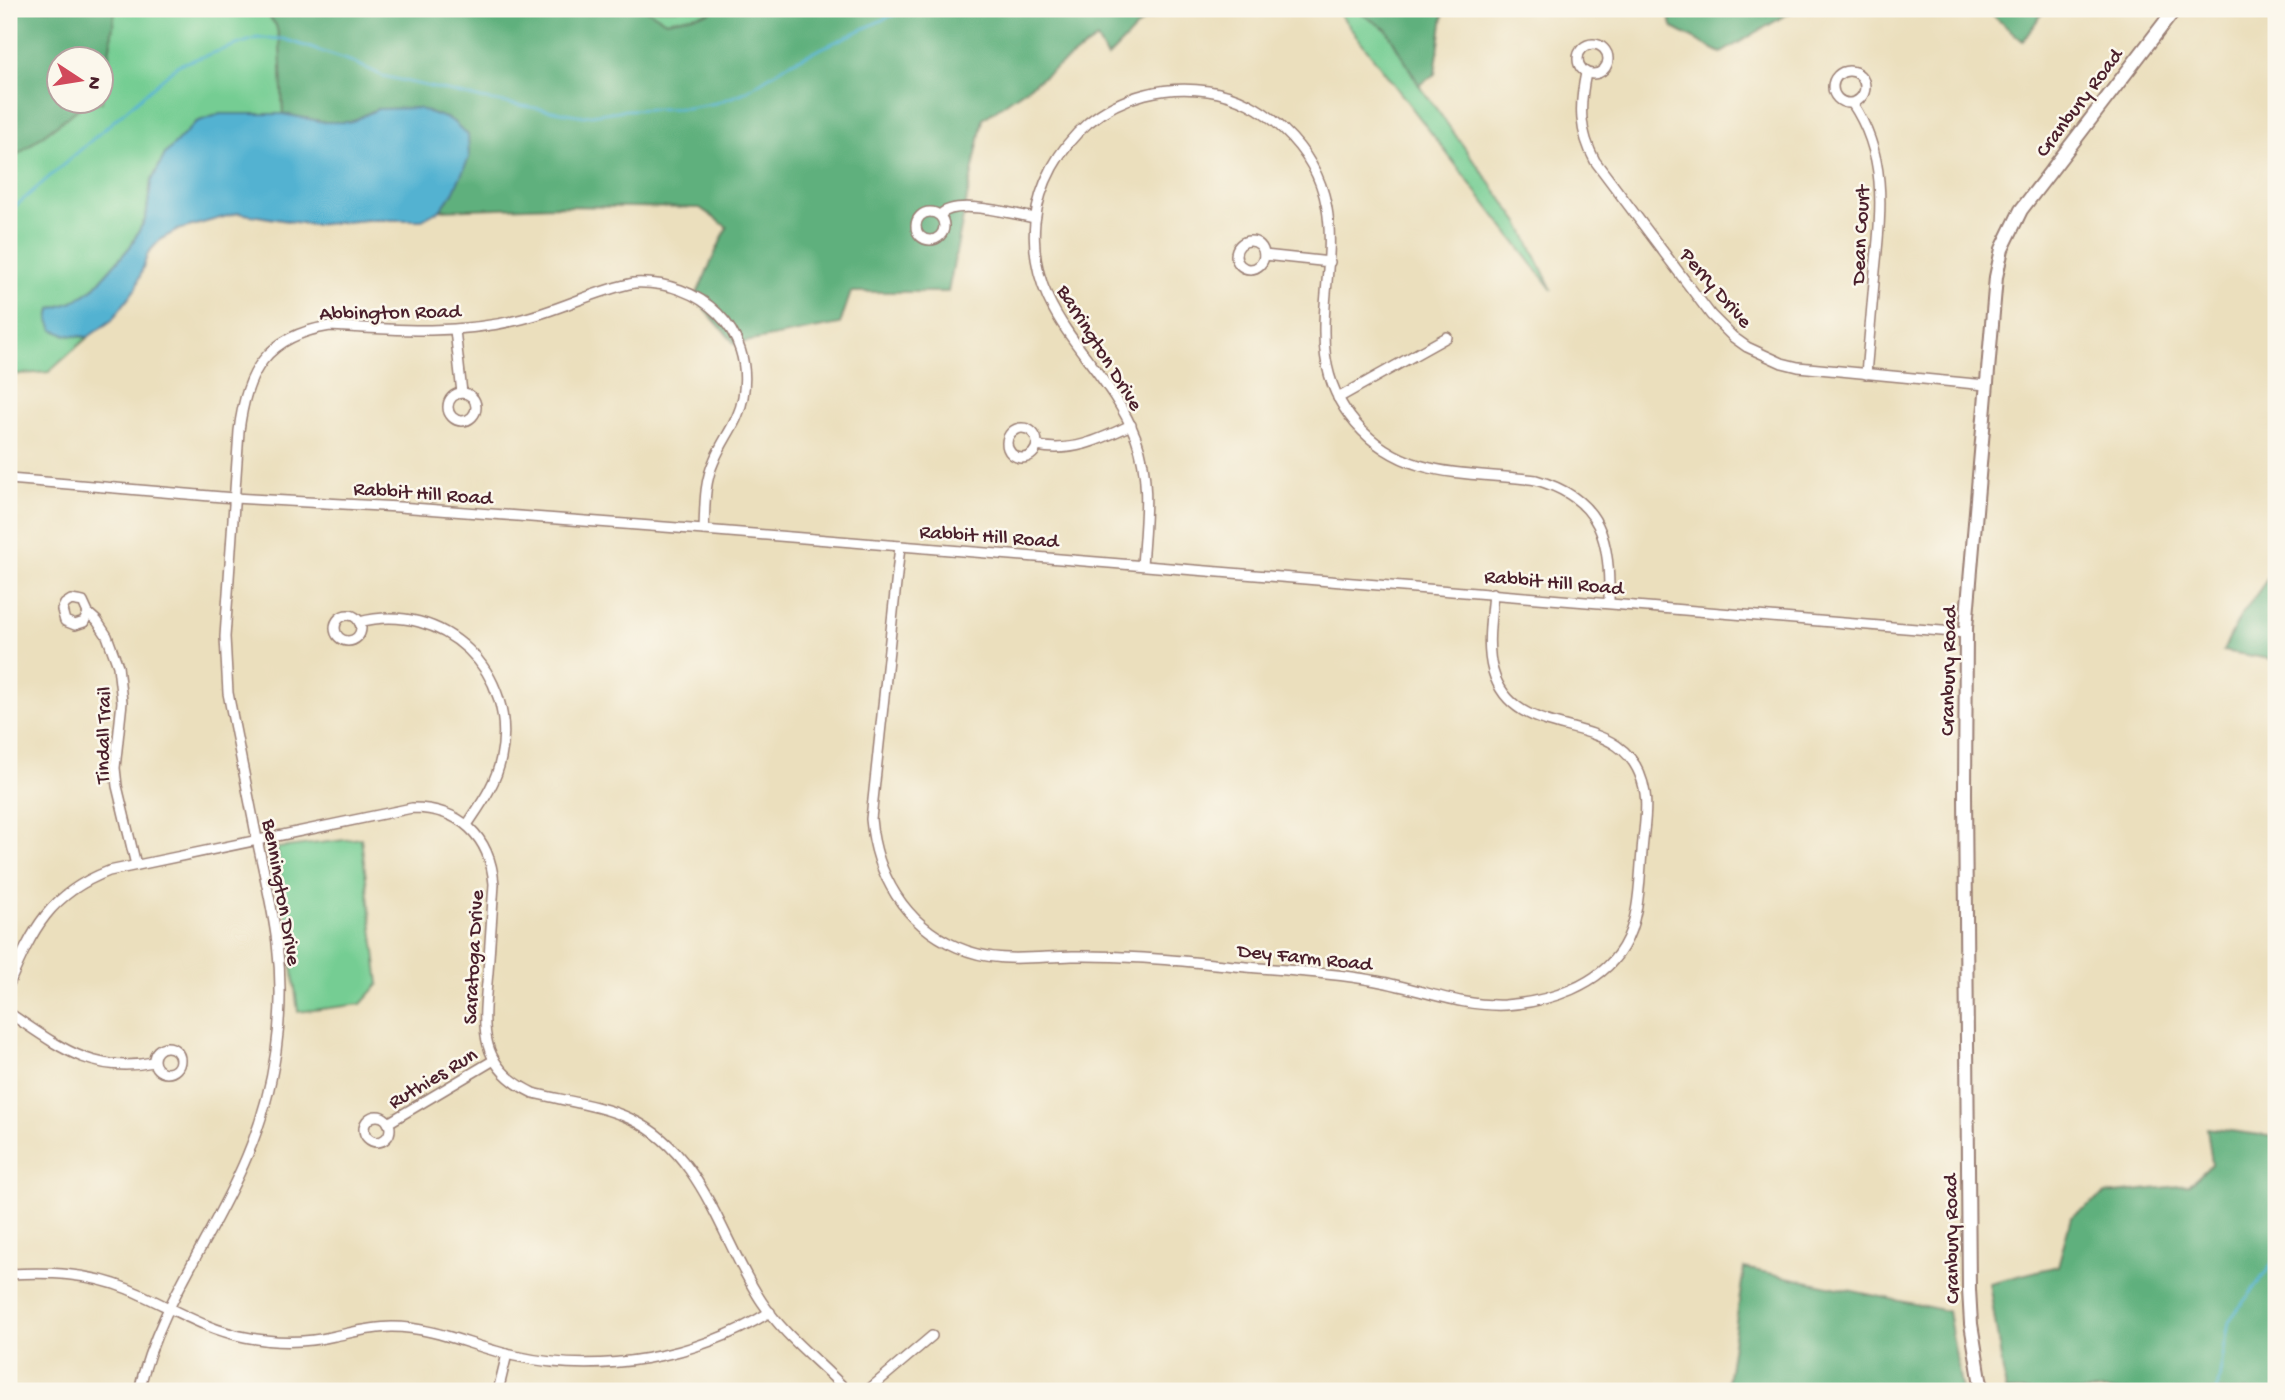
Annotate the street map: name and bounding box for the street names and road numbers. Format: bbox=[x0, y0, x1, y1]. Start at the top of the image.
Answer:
street label: Cranbury Road bbox=[2032, 43, 2131, 164]
street label: Dean Court bbox=[1847, 183, 1878, 287]
street label: Perry Drive bbox=[1672, 243, 1757, 335]
street label: Barrington Drive bbox=[1049, 280, 1147, 417]
street label: Abbington Road bbox=[319, 301, 463, 328]
street label: Rabbit Hill Road bbox=[352, 478, 495, 513]
street label: Rabbit Hill Road bbox=[918, 521, 1061, 556]
street label: Rabbit Hill Road bbox=[1483, 566, 1626, 603]
street label: Cranbury Road bbox=[1937, 604, 1964, 736]
street label: Tindall Trail bbox=[92, 686, 119, 785]
street label: Bennington Drive bbox=[254, 816, 305, 969]
street label: Saratoga Drive bbox=[459, 888, 492, 1025]
street label: Dey Farm Road bbox=[1234, 940, 1375, 979]
street label: Ruthies Run bbox=[385, 1044, 483, 1116]
street label: Cranbury Road bbox=[1940, 1172, 1967, 1304]

